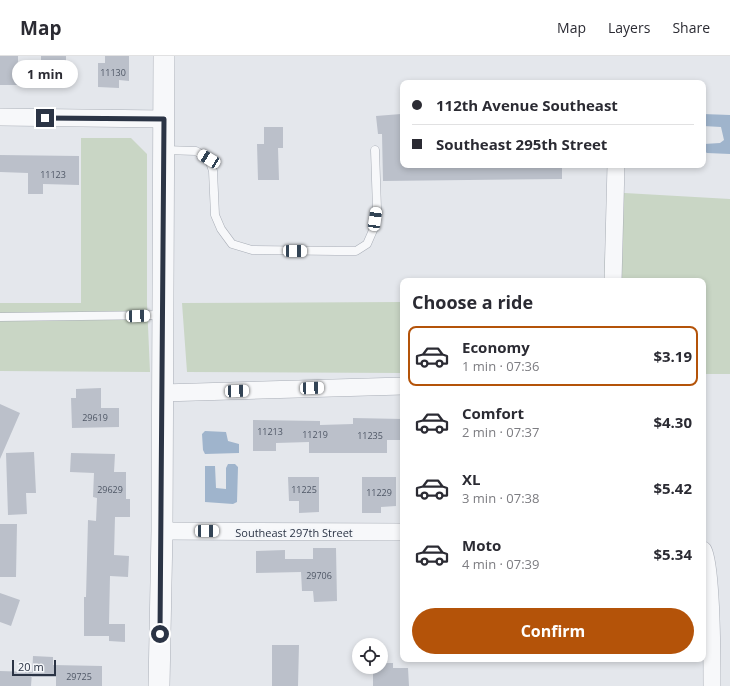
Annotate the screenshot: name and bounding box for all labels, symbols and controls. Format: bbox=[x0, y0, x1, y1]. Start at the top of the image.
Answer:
text: Map bbox=[20, 15, 61, 41]
text: Map bbox=[557, 18, 586, 37]
text: Layers bbox=[608, 18, 650, 37]
text: Share bbox=[672, 18, 710, 37]
callout: 1 min bbox=[12, 60, 78, 88]
text: 1 min bbox=[27, 65, 63, 83]
house number: 11130 bbox=[100, 66, 126, 79]
text: 112th Avenue Southeast bbox=[436, 95, 618, 115]
route end bbox=[36, 109, 54, 127]
text: Southeast 295th Street bbox=[436, 134, 607, 154]
car bbox=[196, 148, 222, 170]
house number: 11123 bbox=[40, 168, 66, 181]
car bbox=[367, 206, 383, 232]
car bbox=[283, 245, 307, 257]
text: Choose a ride bbox=[412, 290, 533, 314]
car bbox=[126, 310, 150, 322]
text: Economy bbox=[462, 337, 530, 357]
icon: car bbox=[414, 338, 450, 374]
text: $3.19 bbox=[653, 346, 692, 366]
text: 1 min · 07:36 bbox=[462, 357, 539, 375]
car bbox=[300, 382, 324, 394]
car bbox=[225, 385, 249, 397]
text: Comfort bbox=[462, 403, 524, 423]
icon: car bbox=[414, 404, 450, 440]
house number: 29619 bbox=[82, 411, 108, 424]
text: $4.30 bbox=[653, 412, 692, 432]
text: 2 min · 07:37 bbox=[462, 423, 539, 441]
house number: 11213 bbox=[257, 425, 283, 438]
house number: 11219 bbox=[302, 428, 328, 441]
house number: 11235 bbox=[357, 429, 383, 442]
text: XL bbox=[462, 469, 480, 489]
icon: car bbox=[414, 470, 450, 506]
text: $5.42 bbox=[653, 478, 692, 498]
house number: 29629 bbox=[97, 483, 123, 496]
house number: 11225 bbox=[291, 483, 317, 496]
house number: 11229 bbox=[366, 486, 392, 499]
text: 3 min · 07:38 bbox=[462, 489, 539, 507]
car bbox=[195, 525, 219, 537]
street label: Southeast 297th Street bbox=[235, 525, 353, 540]
text: Moto bbox=[462, 535, 501, 555]
icon: car bbox=[414, 536, 450, 572]
text: $5.34 bbox=[653, 544, 692, 564]
text: 4 min · 07:39 bbox=[462, 555, 539, 573]
house number: 29706 bbox=[306, 569, 332, 582]
button: Confirm bbox=[412, 608, 694, 654]
route start bbox=[151, 625, 169, 643]
map controls bbox=[352, 638, 388, 674]
button: locate bbox=[352, 638, 388, 674]
scale bar bbox=[12, 658, 56, 677]
text: 20 m bbox=[18, 659, 44, 674]
house number: 29725 bbox=[66, 670, 92, 683]

